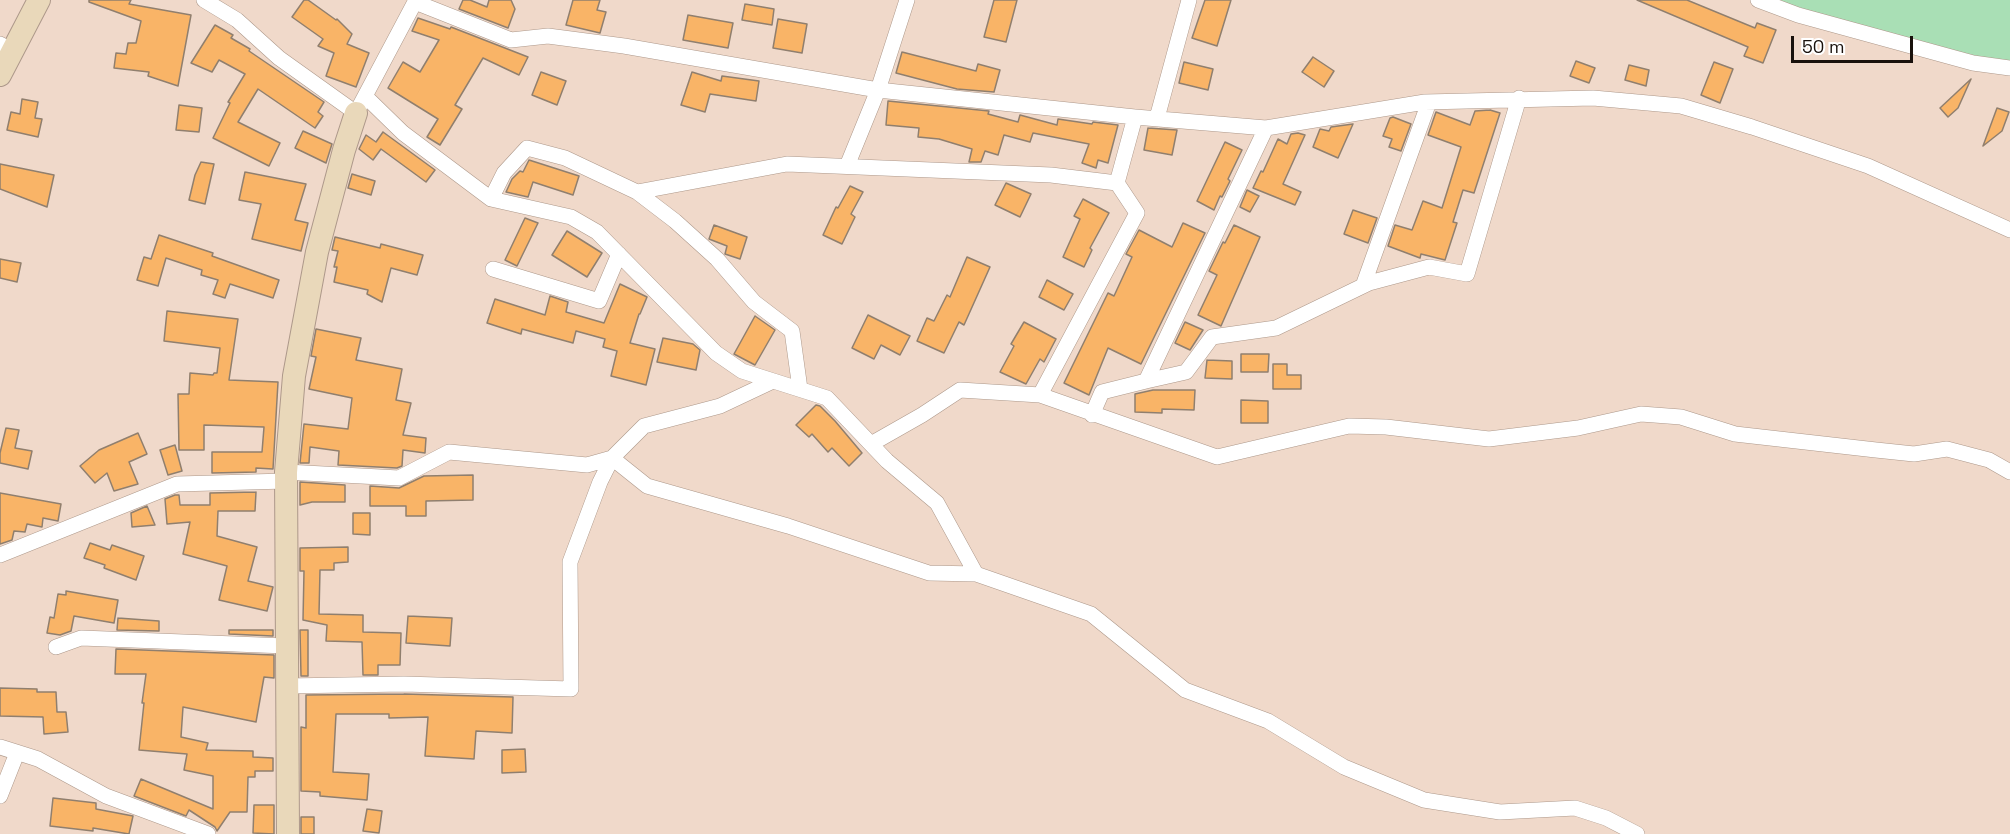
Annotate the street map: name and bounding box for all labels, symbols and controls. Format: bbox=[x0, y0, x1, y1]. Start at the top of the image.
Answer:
scale bar bbox=[1794, 24, 1916, 62]
text: 50 m bbox=[1802, 35, 1844, 58]

